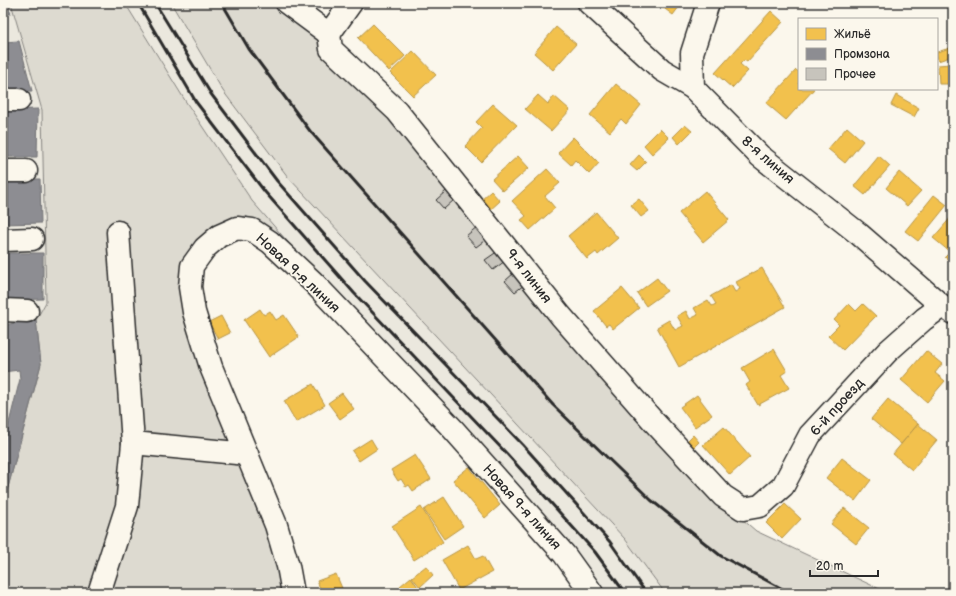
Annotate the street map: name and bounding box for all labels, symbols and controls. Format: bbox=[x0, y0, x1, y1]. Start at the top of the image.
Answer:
legend bbox=[798, 18, 938, 90]
text: Жильё bbox=[834, 27, 871, 42]
text: Промзона bbox=[834, 47, 890, 62]
text: Прочее bbox=[834, 67, 876, 82]
street label: 8-я линия bbox=[738, 133, 798, 188]
street label: Новая 9-я линия bbox=[252, 230, 344, 316]
street label: 9-я линия bbox=[503, 246, 556, 307]
street label: 6-й проезд bbox=[807, 374, 868, 439]
street label: Новая 9-я линия bbox=[479, 461, 565, 553]
scale bar bbox=[810, 552, 878, 578]
text: 20 m bbox=[816, 559, 843, 574]

